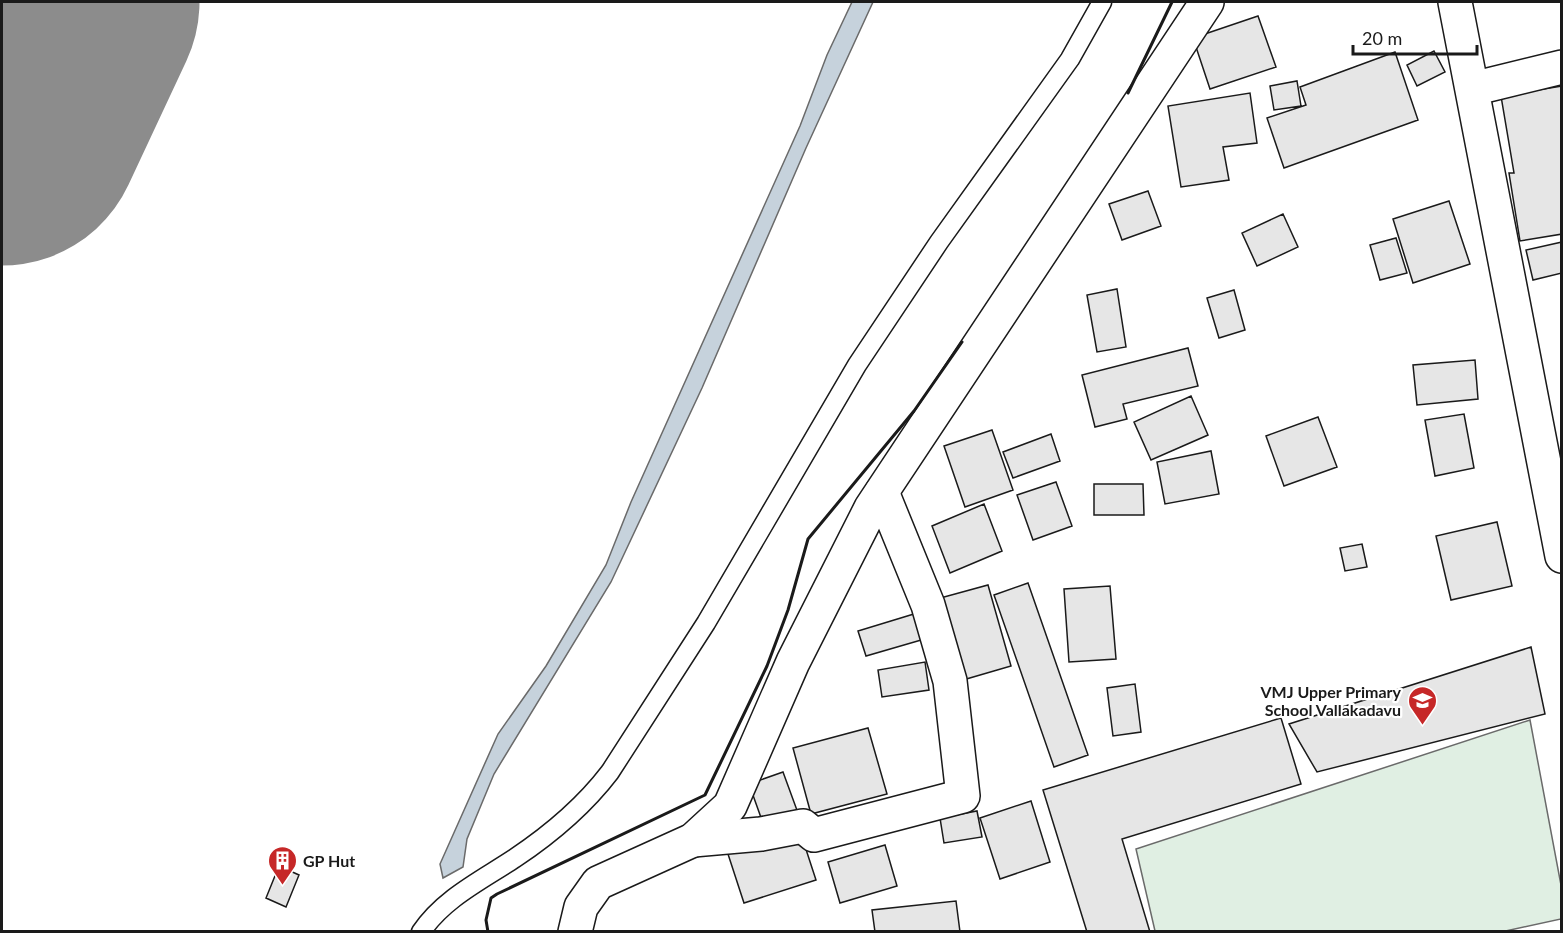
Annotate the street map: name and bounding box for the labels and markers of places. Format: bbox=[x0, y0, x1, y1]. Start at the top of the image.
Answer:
place label: VMJ Upper Primary School Vallakadavu bbox=[1259, 682, 1402, 719]
school or university icon: VMJ Upper Primary School Vallakadavu bbox=[1406, 684, 1438, 726]
building icon: GP Hut bbox=[266, 844, 298, 886]
place label: GP Hut bbox=[303, 851, 355, 870]

